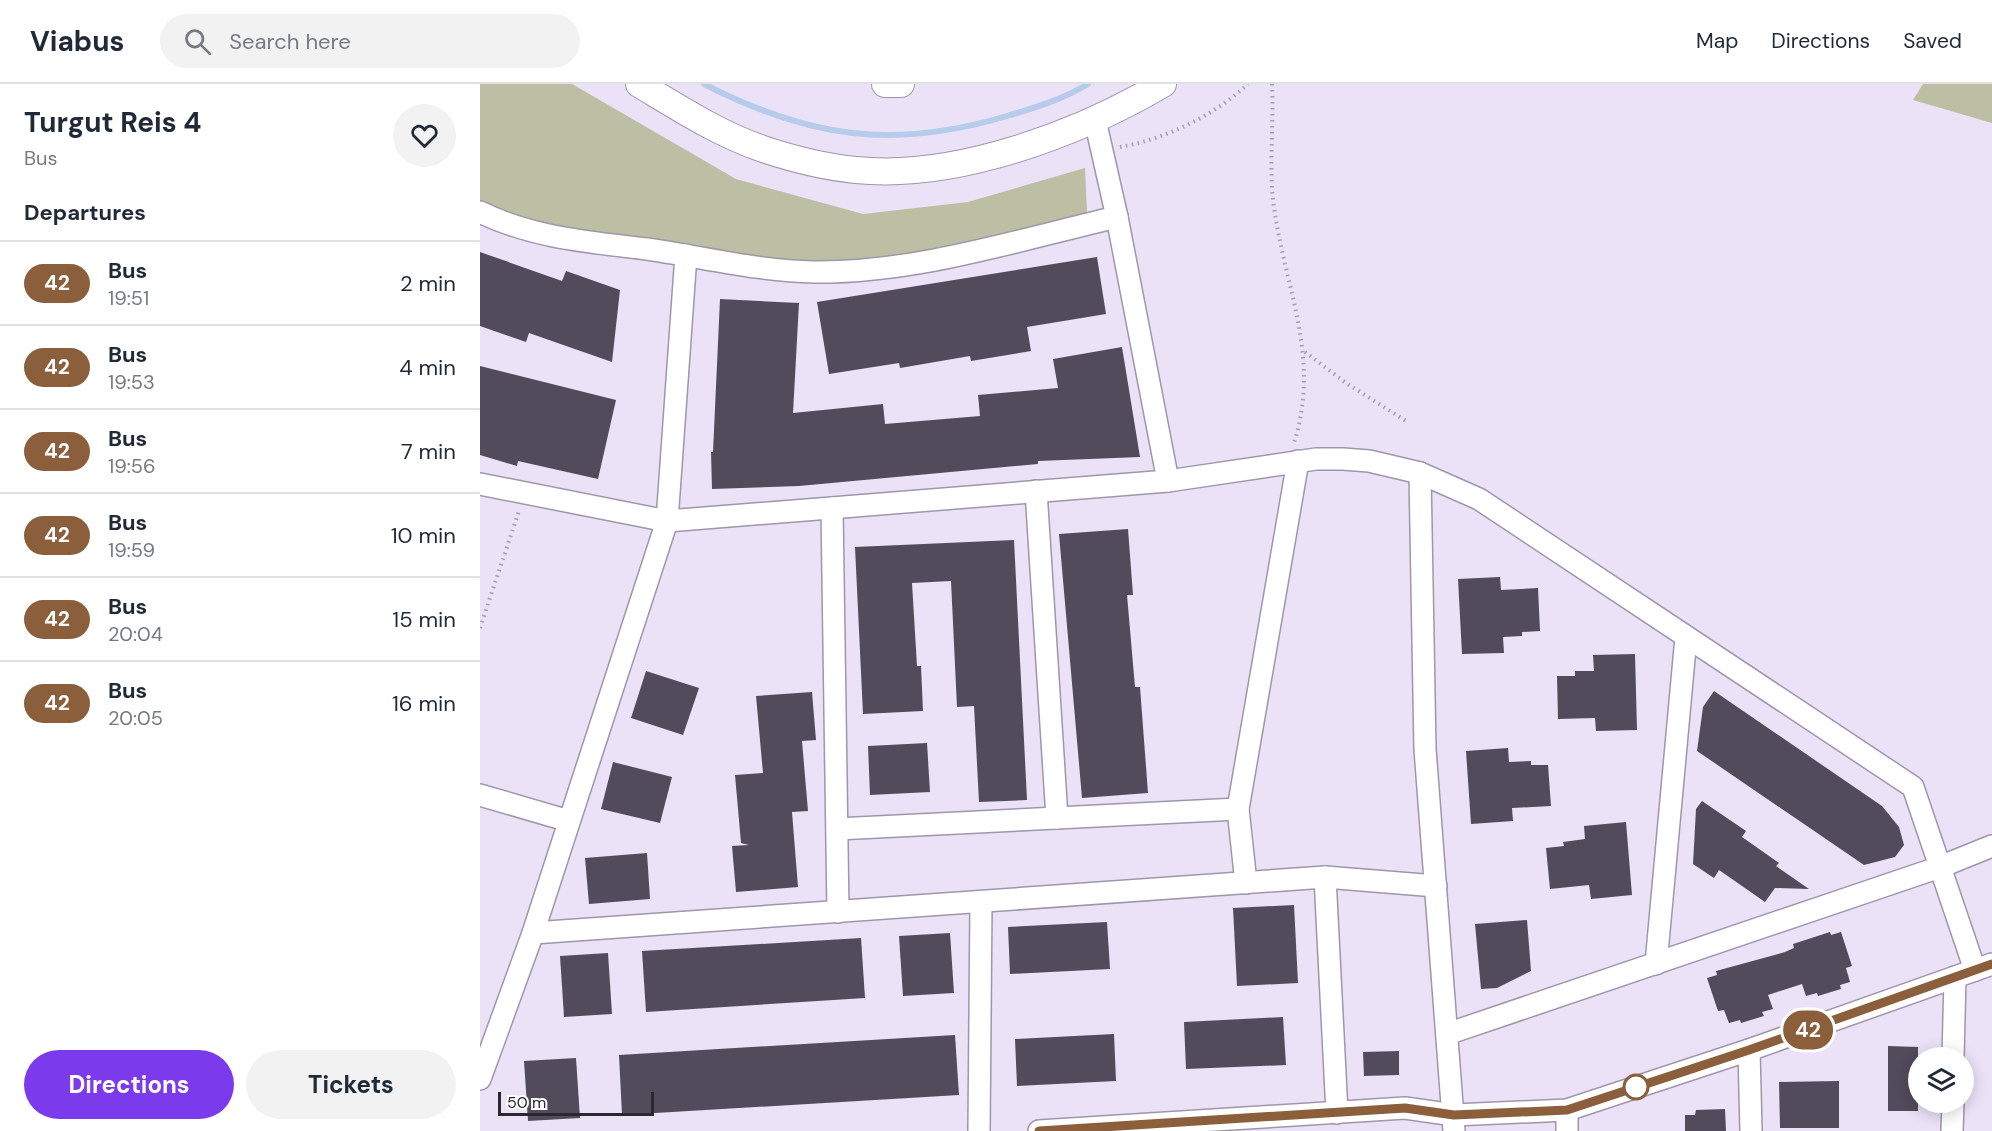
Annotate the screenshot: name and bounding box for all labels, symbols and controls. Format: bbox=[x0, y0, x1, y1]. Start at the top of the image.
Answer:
search box bbox=[160, 14, 580, 68]
text: Viabus bbox=[30, 23, 124, 60]
icon: search bbox=[181, 25, 214, 58]
text: Search here bbox=[229, 27, 351, 56]
text: Map bbox=[1696, 27, 1738, 55]
text: Directions bbox=[1771, 27, 1870, 55]
text: Saved bbox=[1903, 27, 1962, 55]
text: Turgut Reis 4 bbox=[24, 104, 201, 141]
button: heart bbox=[393, 104, 456, 167]
text: Bus bbox=[24, 145, 58, 171]
text: Departures bbox=[24, 198, 146, 227]
text: Bus bbox=[108, 256, 147, 285]
text: 42 bbox=[44, 269, 70, 297]
text: 2 min bbox=[400, 269, 456, 298]
text: 19:51 bbox=[108, 285, 149, 311]
text: Bus bbox=[108, 340, 147, 369]
text: 42 bbox=[44, 353, 70, 381]
text: 4 min bbox=[399, 353, 456, 382]
text: 19:53 bbox=[108, 369, 155, 395]
text: Bus bbox=[108, 424, 147, 453]
text: 42 bbox=[44, 437, 70, 465]
text: 7 min bbox=[401, 437, 456, 466]
text: 19:56 bbox=[108, 453, 156, 479]
text: Bus bbox=[108, 508, 147, 537]
text: 42 bbox=[44, 521, 70, 549]
text: 10 min bbox=[391, 521, 456, 550]
text: 19:59 bbox=[108, 537, 155, 563]
text: Bus bbox=[108, 592, 147, 621]
text: 42 bbox=[44, 605, 70, 633]
text: 15 min bbox=[392, 605, 456, 634]
text: 20:04 bbox=[108, 621, 163, 647]
text: Bus bbox=[108, 676, 147, 705]
text: 42 bbox=[44, 689, 70, 717]
text: 16 min bbox=[392, 689, 456, 718]
text: 20:05 bbox=[108, 705, 163, 731]
line badge: 42 bbox=[1781, 1010, 1835, 1050]
text: 42 bbox=[1795, 1016, 1821, 1044]
map controls bbox=[1908, 1047, 1974, 1113]
button: layers bbox=[1908, 1047, 1974, 1113]
button: Directions bbox=[24, 1050, 234, 1119]
button: Tickets bbox=[246, 1050, 456, 1119]
unlabelled marker bbox=[1623, 1074, 1649, 1100]
scale bar bbox=[498, 1089, 654, 1116]
text: 50 m bbox=[507, 1092, 546, 1113]

